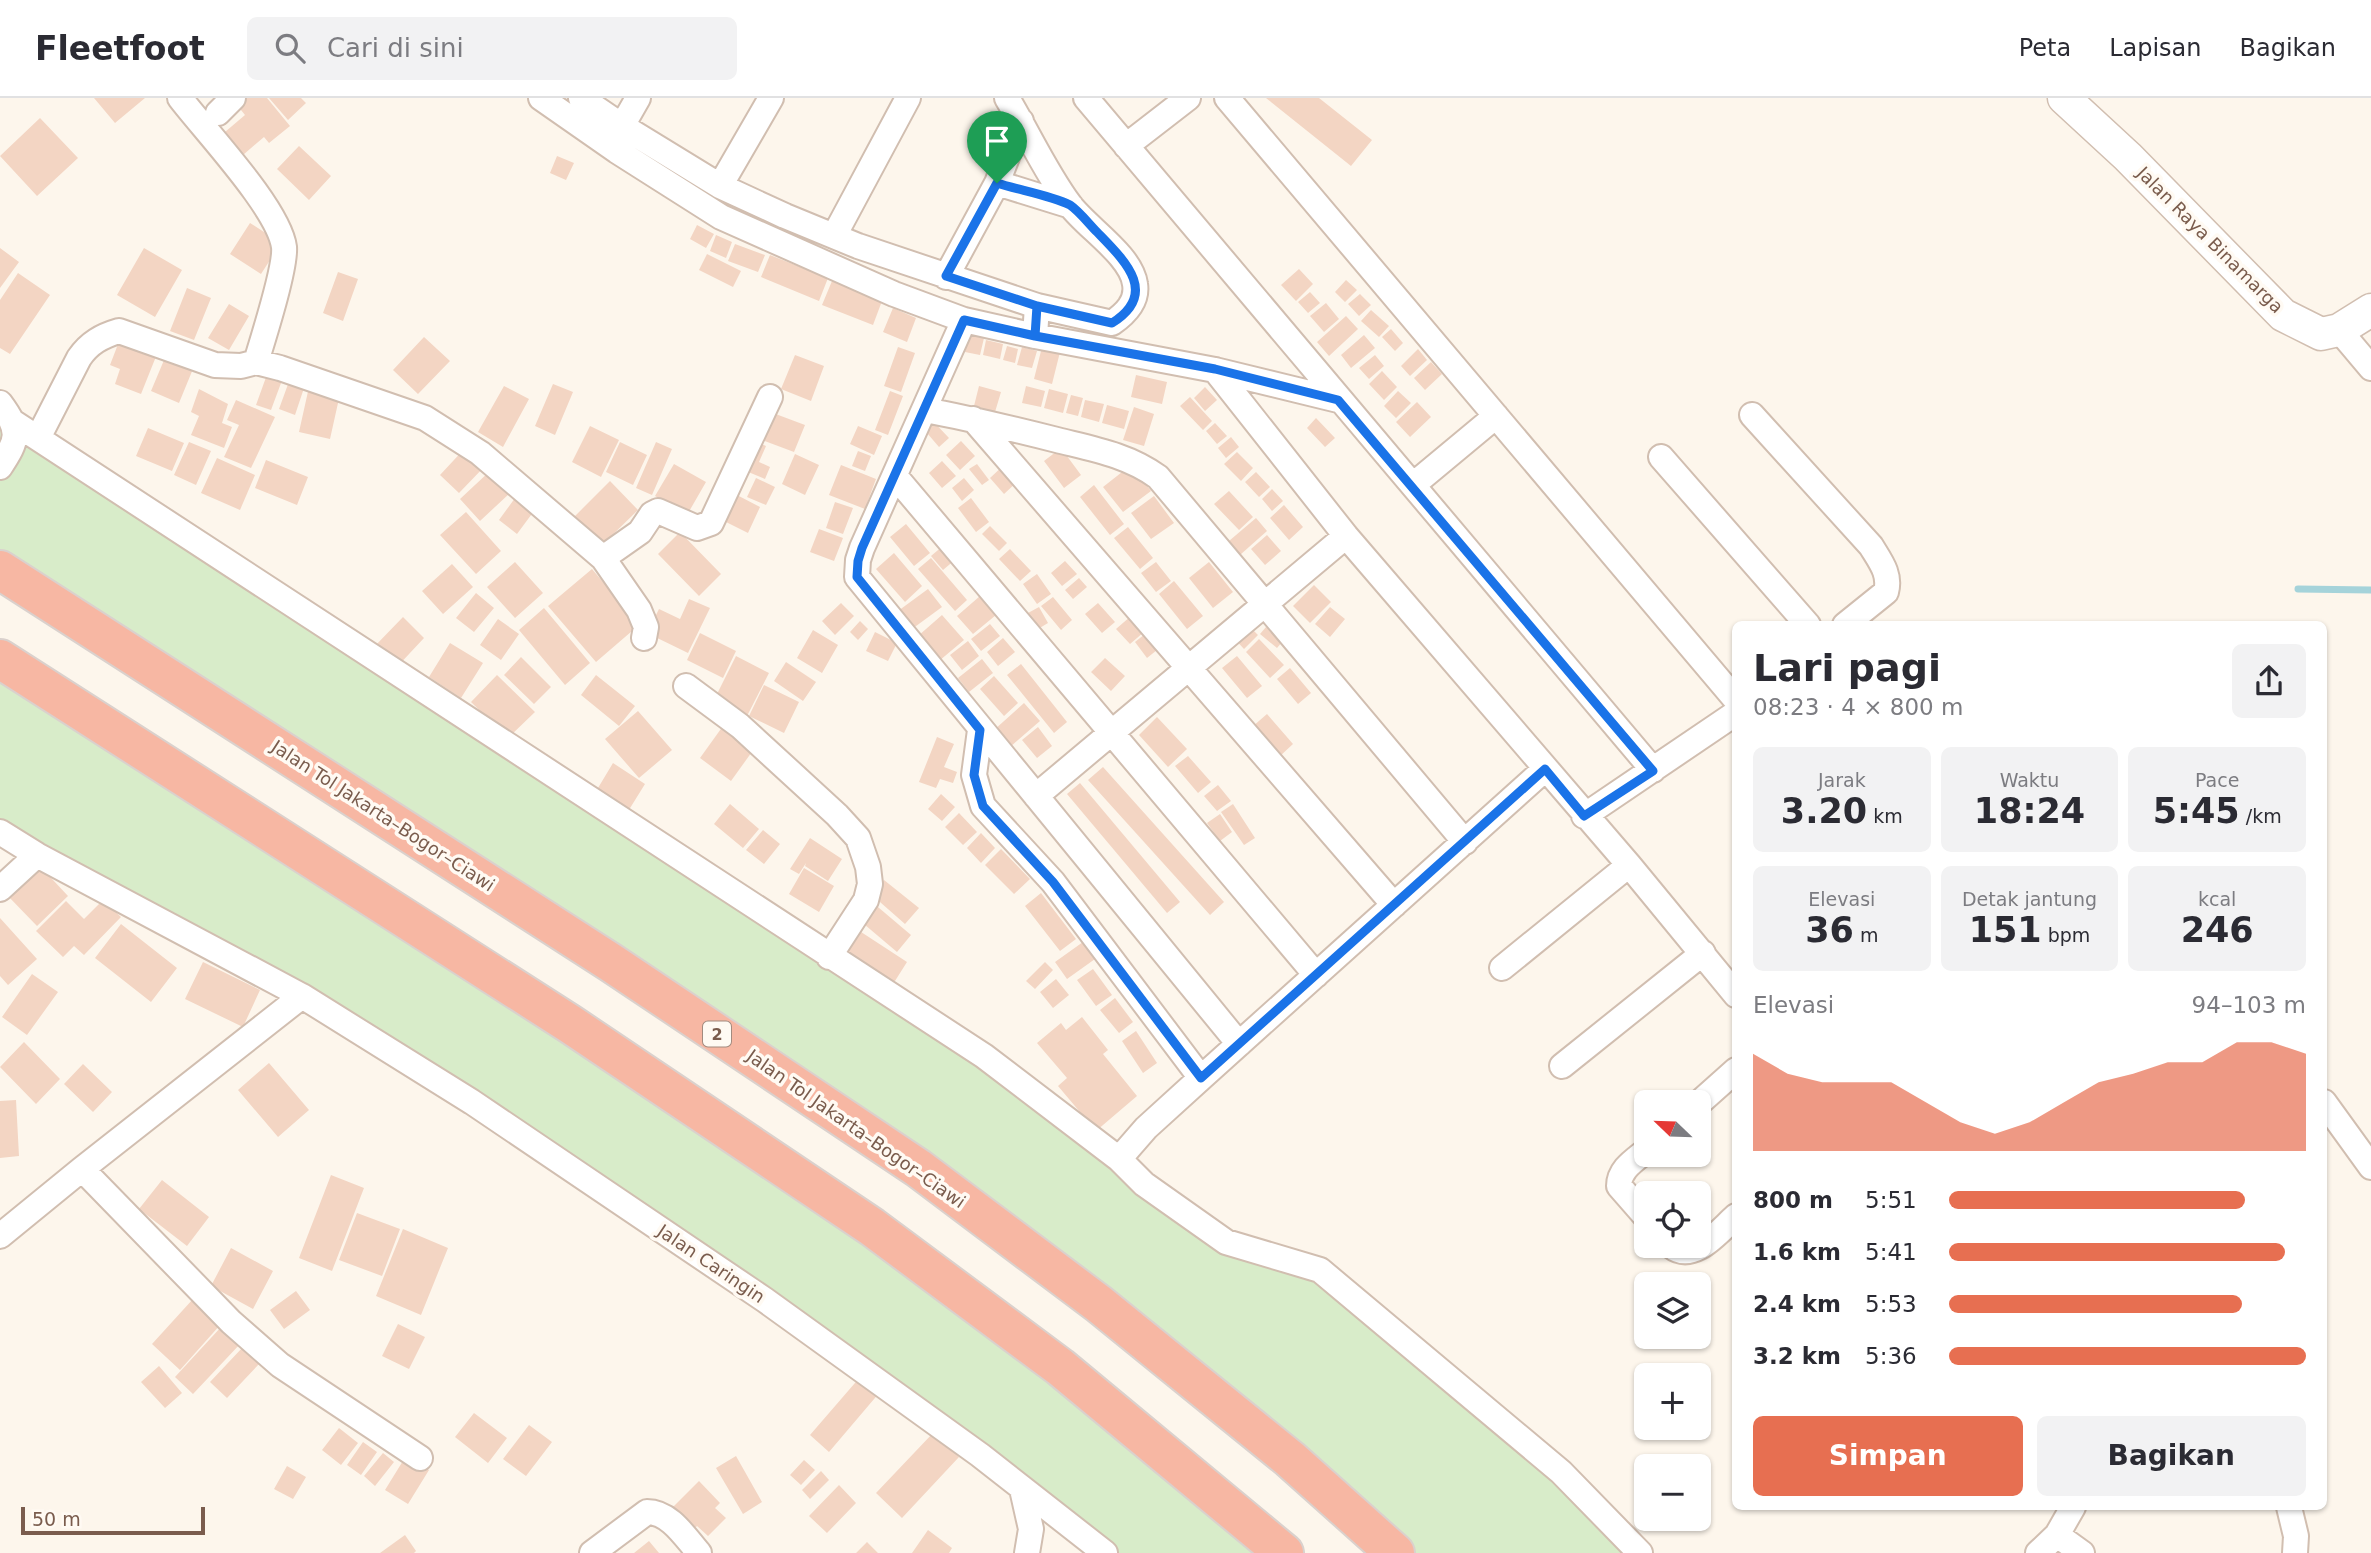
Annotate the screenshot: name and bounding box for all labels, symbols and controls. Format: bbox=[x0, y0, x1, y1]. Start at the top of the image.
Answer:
search box bbox=[247, 17, 737, 80]
text: Fleetfoot bbox=[35, 29, 205, 68]
icon: search bbox=[271, 29, 309, 67]
text: Cari di sini bbox=[327, 33, 464, 63]
text: Peta bbox=[2019, 34, 2071, 62]
text: Lapisan bbox=[2109, 34, 2202, 62]
text: Bagikan bbox=[2240, 34, 2336, 62]
pin bbox=[967, 111, 1027, 183]
icon: arrive bbox=[978, 122, 1016, 160]
street label: Jalan Raya Binamarga bbox=[2132, 162, 2288, 317]
button: share bbox=[2232, 644, 2306, 718]
text: Lari pagi bbox=[1753, 646, 1941, 690]
text: 08:23 · 4 × 800 m bbox=[1753, 694, 1963, 720]
street label: Jalan Tol Jakarta–Bogor–Ciawi bbox=[267, 735, 499, 896]
text: Jarak bbox=[1818, 769, 1866, 791]
text: Waktu bbox=[2000, 769, 2059, 791]
text: Pace bbox=[2195, 769, 2239, 791]
text: 3.20 bbox=[1781, 791, 1867, 831]
text: 18:24 bbox=[1974, 791, 2085, 831]
text: 5:45 bbox=[2153, 791, 2240, 831]
text: km bbox=[1867, 805, 1903, 827]
text: /km bbox=[2240, 805, 2282, 827]
text: Elevasi bbox=[1808, 888, 1875, 910]
text: Detak jantung bbox=[1962, 888, 2097, 910]
text: kcal bbox=[2198, 888, 2236, 910]
text: 36 bbox=[1805, 910, 1854, 950]
text: 151 bbox=[1969, 910, 2042, 950]
text: 246 bbox=[2181, 910, 2254, 950]
text: m bbox=[1854, 924, 1878, 946]
text: bpm bbox=[2042, 924, 2090, 946]
text: Elevasi bbox=[1753, 992, 1834, 1018]
text: 94–103 m bbox=[2192, 992, 2306, 1018]
road number: 2 bbox=[703, 1022, 731, 1046]
street label: Jalan Tol Jakarta–Bogor–Ciawi bbox=[742, 1044, 969, 1212]
north arrow bbox=[1634, 1090, 1712, 1167]
map controls bbox=[1634, 1090, 1711, 1531]
button: locate bbox=[1634, 1181, 1711, 1258]
text: 800 m bbox=[1753, 1187, 1833, 1213]
text: 5:51 bbox=[1865, 1187, 1917, 1213]
street label: Jalan Caringin bbox=[653, 1219, 769, 1307]
text: 1.6 km bbox=[1753, 1239, 1841, 1265]
text: 5:41 bbox=[1865, 1239, 1917, 1265]
button: layers bbox=[1634, 1272, 1711, 1349]
text: 2.4 km bbox=[1753, 1291, 1841, 1317]
text: 5:53 bbox=[1865, 1291, 1917, 1317]
text: 3.2 km bbox=[1753, 1343, 1841, 1369]
text: 5:36 bbox=[1865, 1343, 1917, 1369]
button: + bbox=[1634, 1363, 1711, 1440]
button: Simpan bbox=[1753, 1416, 2023, 1496]
button: Bagikan bbox=[2037, 1416, 2306, 1496]
button: − bbox=[1634, 1454, 1711, 1531]
scale bar bbox=[21, 1504, 205, 1536]
text: 50 m bbox=[32, 1508, 81, 1530]

